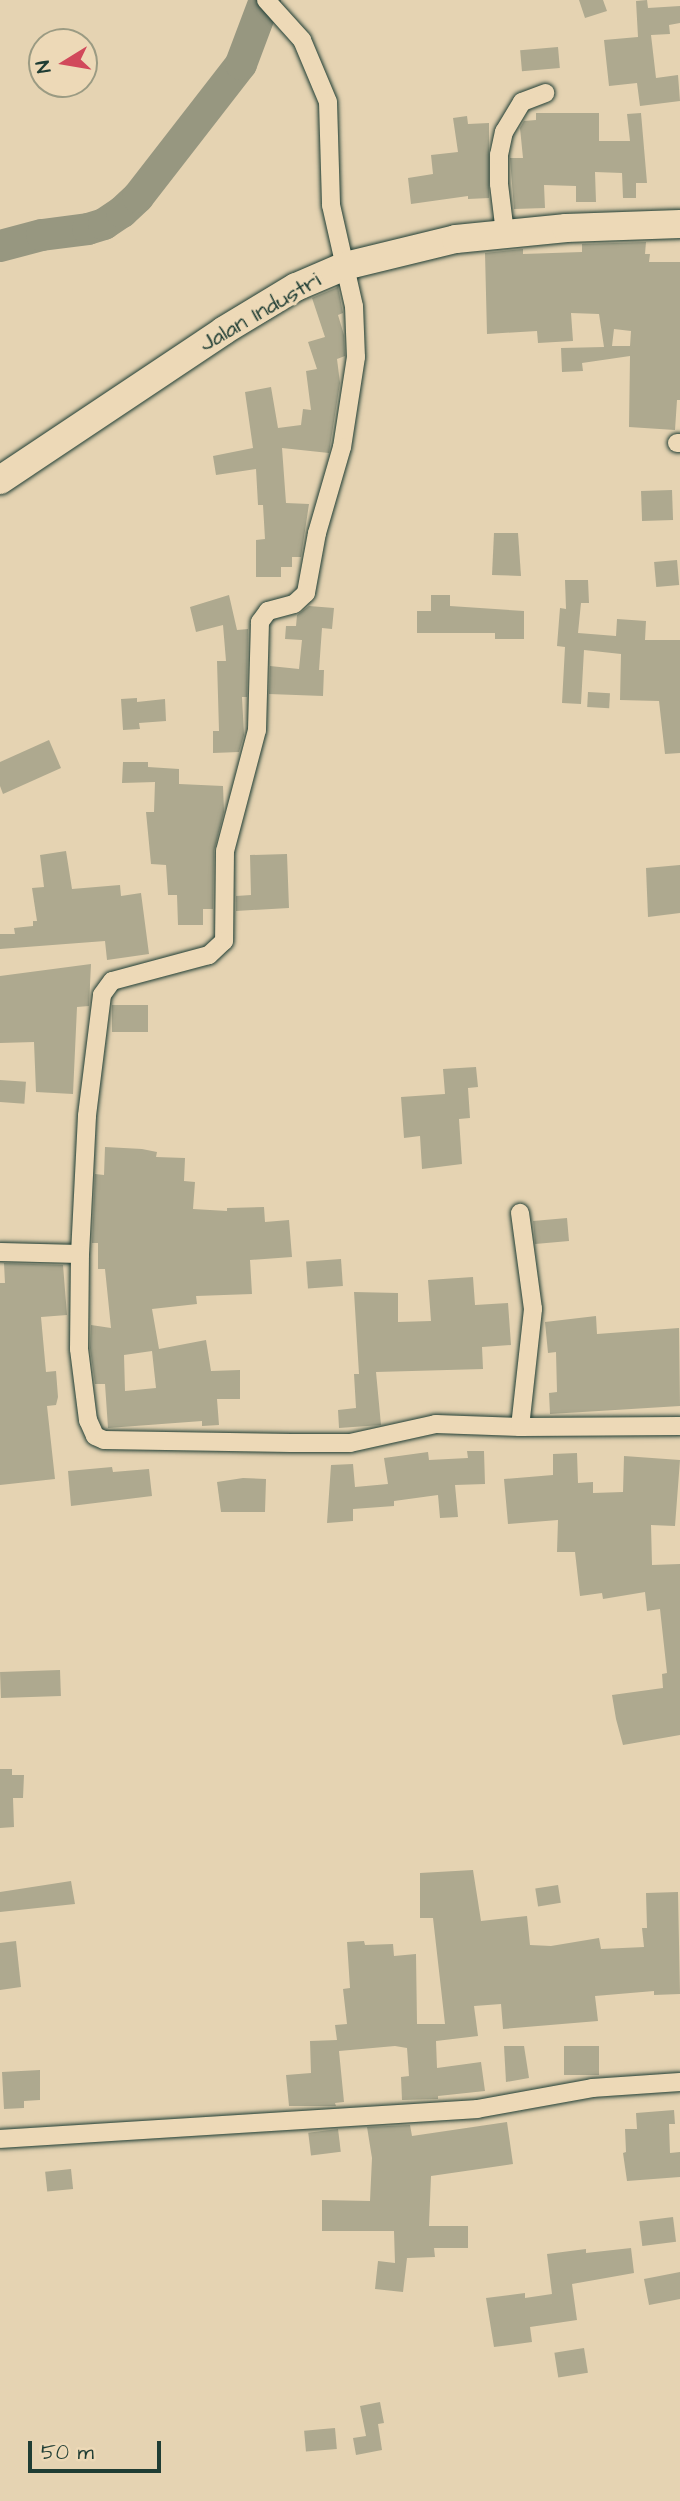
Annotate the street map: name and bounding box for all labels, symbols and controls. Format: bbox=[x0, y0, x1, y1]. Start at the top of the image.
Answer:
north arrow bbox=[28, 28, 98, 98]
text: N bbox=[29, 58, 58, 75]
street label: Jalan Industri bbox=[194, 266, 326, 358]
scale bar bbox=[32, 2428, 164, 2472]
text: 50 m bbox=[41, 2438, 94, 2467]

